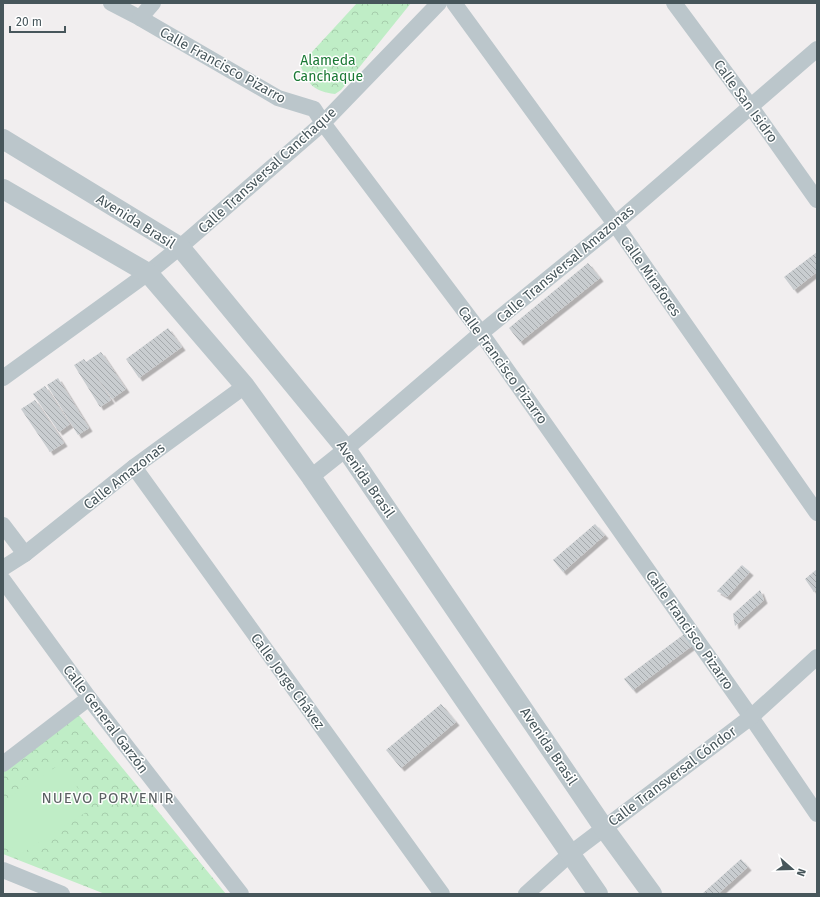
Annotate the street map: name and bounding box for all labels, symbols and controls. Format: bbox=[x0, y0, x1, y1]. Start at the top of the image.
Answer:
scale bar bbox=[10, 8, 65, 34]
text: 20 m bbox=[16, 15, 42, 29]
street label: Calle Francisco Pizarro bbox=[157, 24, 289, 107]
park label: Alameda Canchaque bbox=[293, 52, 363, 85]
street label: Calle San Isidro bbox=[710, 57, 781, 146]
street label: Calle Transversal Canchaque bbox=[195, 104, 340, 237]
street label: Avenida Brasil bbox=[93, 190, 178, 252]
street label: Calle Transversal Amazonas bbox=[493, 202, 638, 327]
street label: Calle Mirafores bbox=[617, 233, 685, 320]
street label: Calle Francisco Pizarro bbox=[454, 303, 551, 427]
street label: Avenida Brasil bbox=[333, 438, 398, 521]
street label: Calle Amazonas bbox=[80, 439, 169, 513]
street label: Calle Francisco Pizarro bbox=[642, 567, 737, 693]
street label: Calle Jorge Chávez bbox=[247, 630, 328, 733]
street label: Calle General Garzón bbox=[59, 662, 152, 777]
street label: Avenida Brasil bbox=[516, 704, 581, 788]
street label: Calle Transversal Cóndor bbox=[605, 722, 740, 830]
district label: NUEVO PORVENIR bbox=[42, 789, 175, 807]
north arrow bbox=[772, 849, 812, 889]
text: N bbox=[794, 867, 808, 878]

